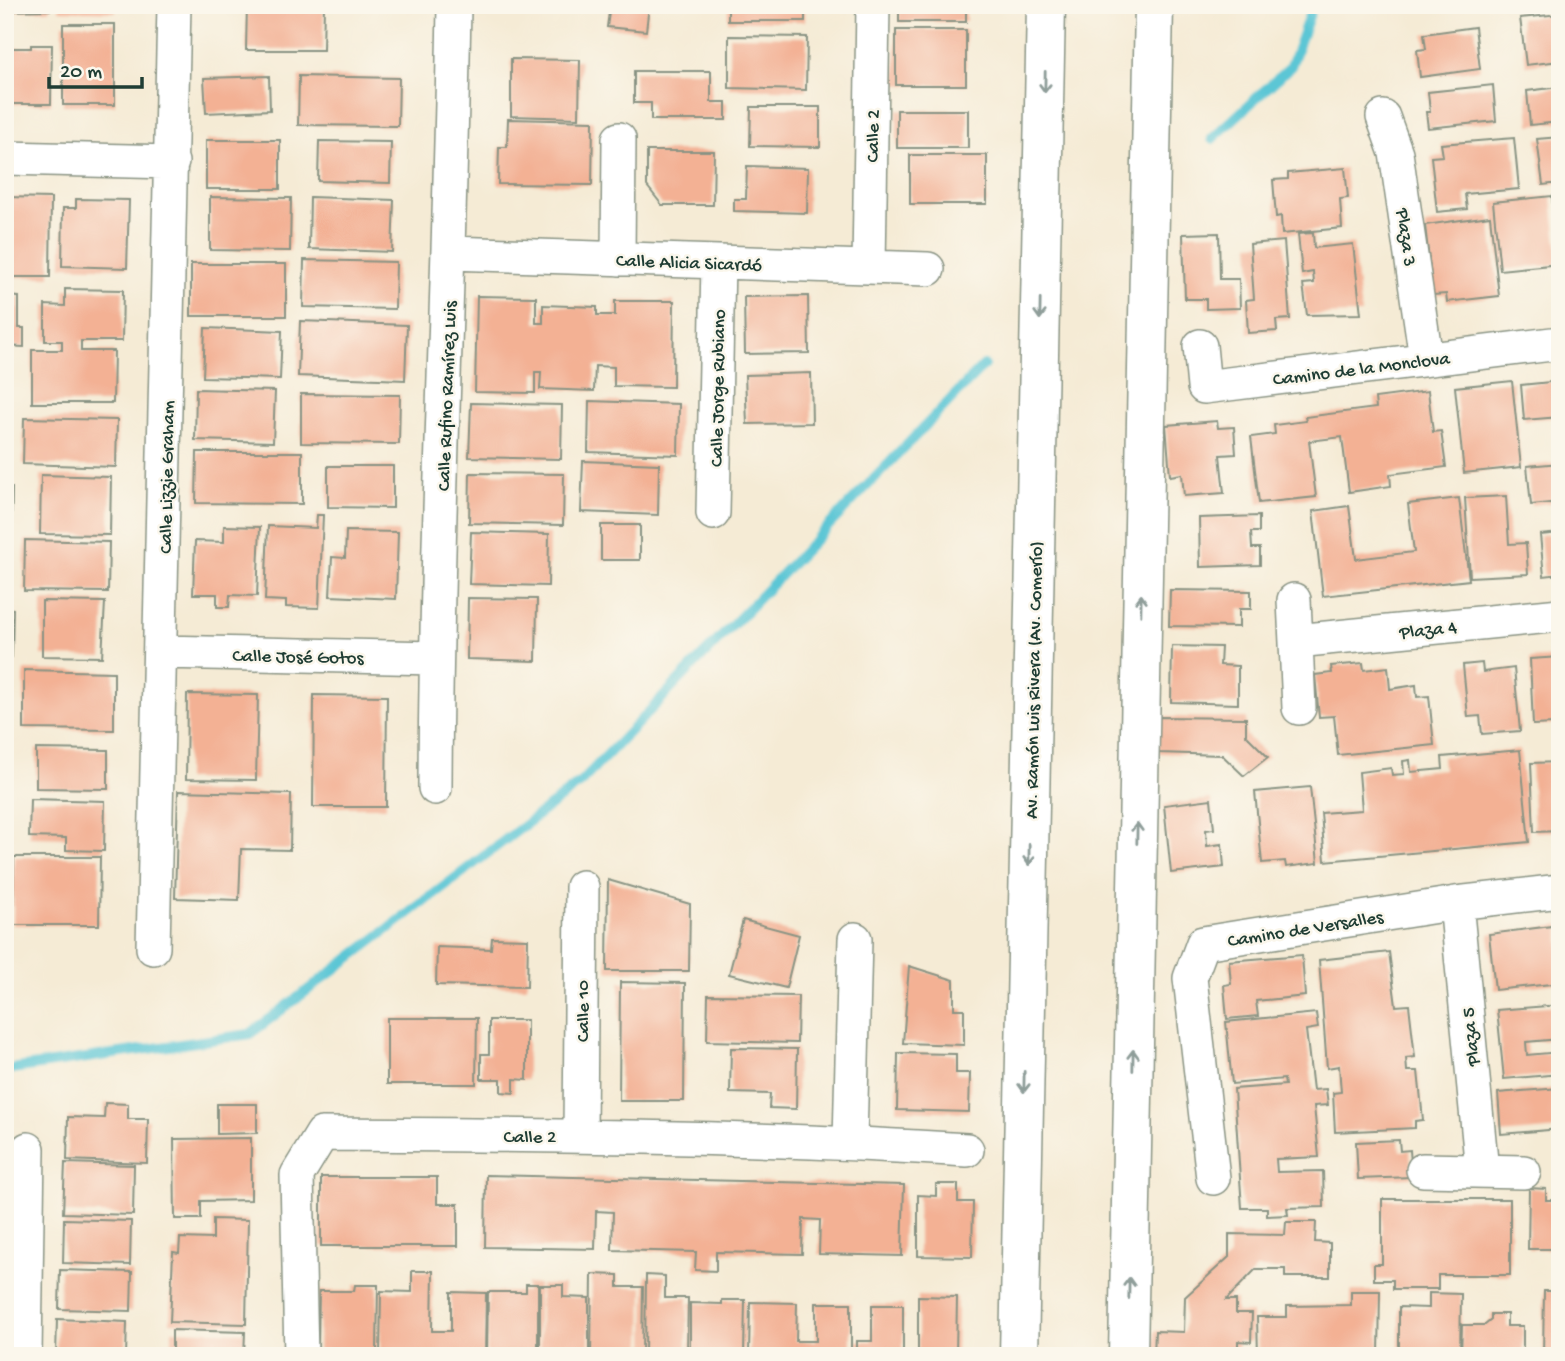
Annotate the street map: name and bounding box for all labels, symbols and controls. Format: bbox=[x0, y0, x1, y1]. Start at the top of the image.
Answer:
scale bar bbox=[49, 46, 142, 90]
text: 20 m bbox=[60, 61, 102, 86]
one-way arrow bbox=[1038, 70, 1051, 93]
street label: Calle 2 bbox=[863, 109, 886, 163]
street label: Plaza 3 bbox=[1389, 206, 1420, 268]
street label: Calle Alicia Sicardó bbox=[615, 250, 763, 279]
one-way arrow bbox=[1033, 297, 1047, 320]
street label: Calle Rufino Ramírez Luis bbox=[434, 300, 463, 492]
street label: Calle Jorge Rubiano bbox=[707, 309, 732, 467]
street label: Camino de la Monclova bbox=[1272, 348, 1453, 393]
street label: Calle Lizzie Graham bbox=[156, 400, 181, 554]
street label: Av. Ramón Luis Rivera (Av. Comerío) bbox=[1022, 541, 1049, 819]
one-way arrow bbox=[1135, 594, 1148, 617]
street label: Plaza 4 bbox=[1398, 617, 1458, 646]
street label: Calle José Gotos bbox=[232, 646, 365, 671]
one-way arrow bbox=[1130, 821, 1144, 844]
one-way arrow bbox=[1022, 843, 1036, 866]
street label: Camino de Versalles bbox=[1226, 907, 1386, 954]
street label: Calle 10 bbox=[573, 980, 596, 1042]
street label: Plaza 5 bbox=[1458, 1006, 1487, 1068]
one-way arrow bbox=[1126, 1049, 1140, 1072]
one-way arrow bbox=[1018, 1071, 1031, 1094]
street label: Calle 2 bbox=[504, 1127, 556, 1150]
one-way arrow bbox=[1122, 1276, 1136, 1299]

